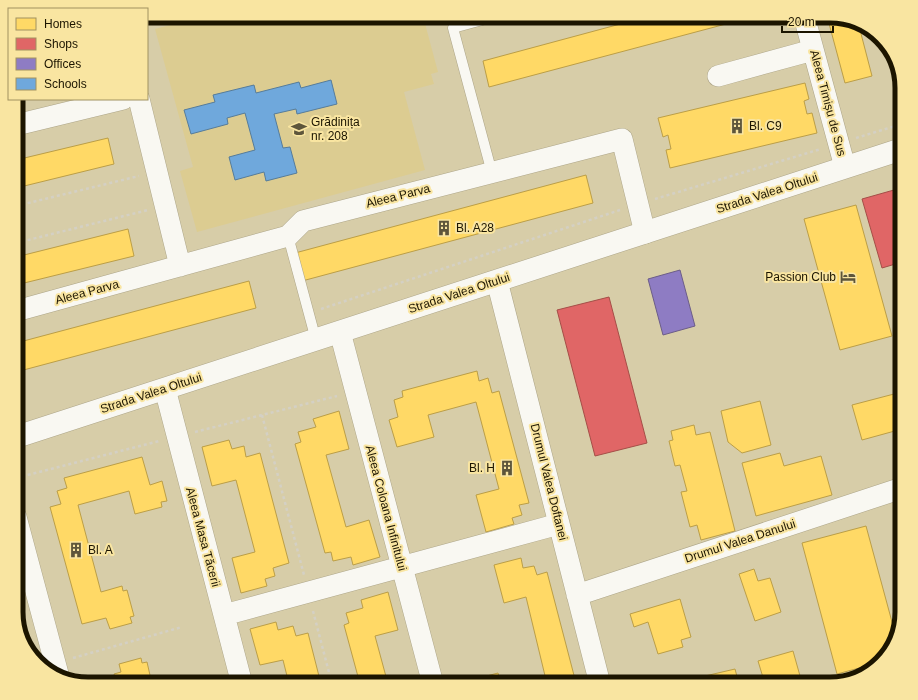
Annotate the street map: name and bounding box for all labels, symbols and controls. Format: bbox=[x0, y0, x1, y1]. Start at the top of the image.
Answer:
legend bbox=[8, 8, 148, 100]
scale bar bbox=[782, 8, 833, 34]
text: 20 m bbox=[788, 15, 815, 29]
text: Homes bbox=[44, 17, 82, 31]
text: Shops bbox=[44, 37, 78, 51]
street label: Aleea Timișu de Sus bbox=[807, 48, 849, 158]
text: Offices bbox=[44, 57, 81, 71]
text: Schools bbox=[44, 77, 87, 91]
place label: Grădinița nr. 208 bbox=[311, 115, 360, 143]
building icon: Bl. C9 bbox=[728, 117, 746, 135]
place label: Bl. C9 bbox=[749, 119, 782, 133]
school or university icon: Grădinița nr. 208 bbox=[290, 120, 308, 138]
street label: Strada Valea Oltului bbox=[715, 170, 819, 216]
street label: Aleea Parva bbox=[365, 181, 432, 211]
building icon: Bl. A28 bbox=[435, 219, 453, 237]
place label: Bl. A28 bbox=[456, 221, 494, 235]
hotel icon: Passion Club bbox=[839, 268, 857, 286]
street label: Strada Valea Oltului bbox=[407, 270, 511, 316]
place label: Passion Club bbox=[765, 270, 836, 284]
street label: Aleea Parva bbox=[54, 277, 121, 307]
street label: Strada Valea Oltului bbox=[99, 370, 203, 416]
street label: Drumul Valea Doftanei bbox=[528, 422, 570, 542]
street label: Aleea Coloana Infinitului bbox=[362, 444, 410, 572]
building icon: Bl. H bbox=[498, 459, 516, 477]
place label: Bl. H bbox=[469, 461, 495, 475]
street label: Aleea Masa Tăcerii bbox=[183, 486, 223, 588]
street label: Drumul Valea Danului bbox=[683, 516, 797, 566]
building icon: Bl. A bbox=[67, 541, 85, 559]
place label: Bl. A bbox=[88, 543, 113, 557]

